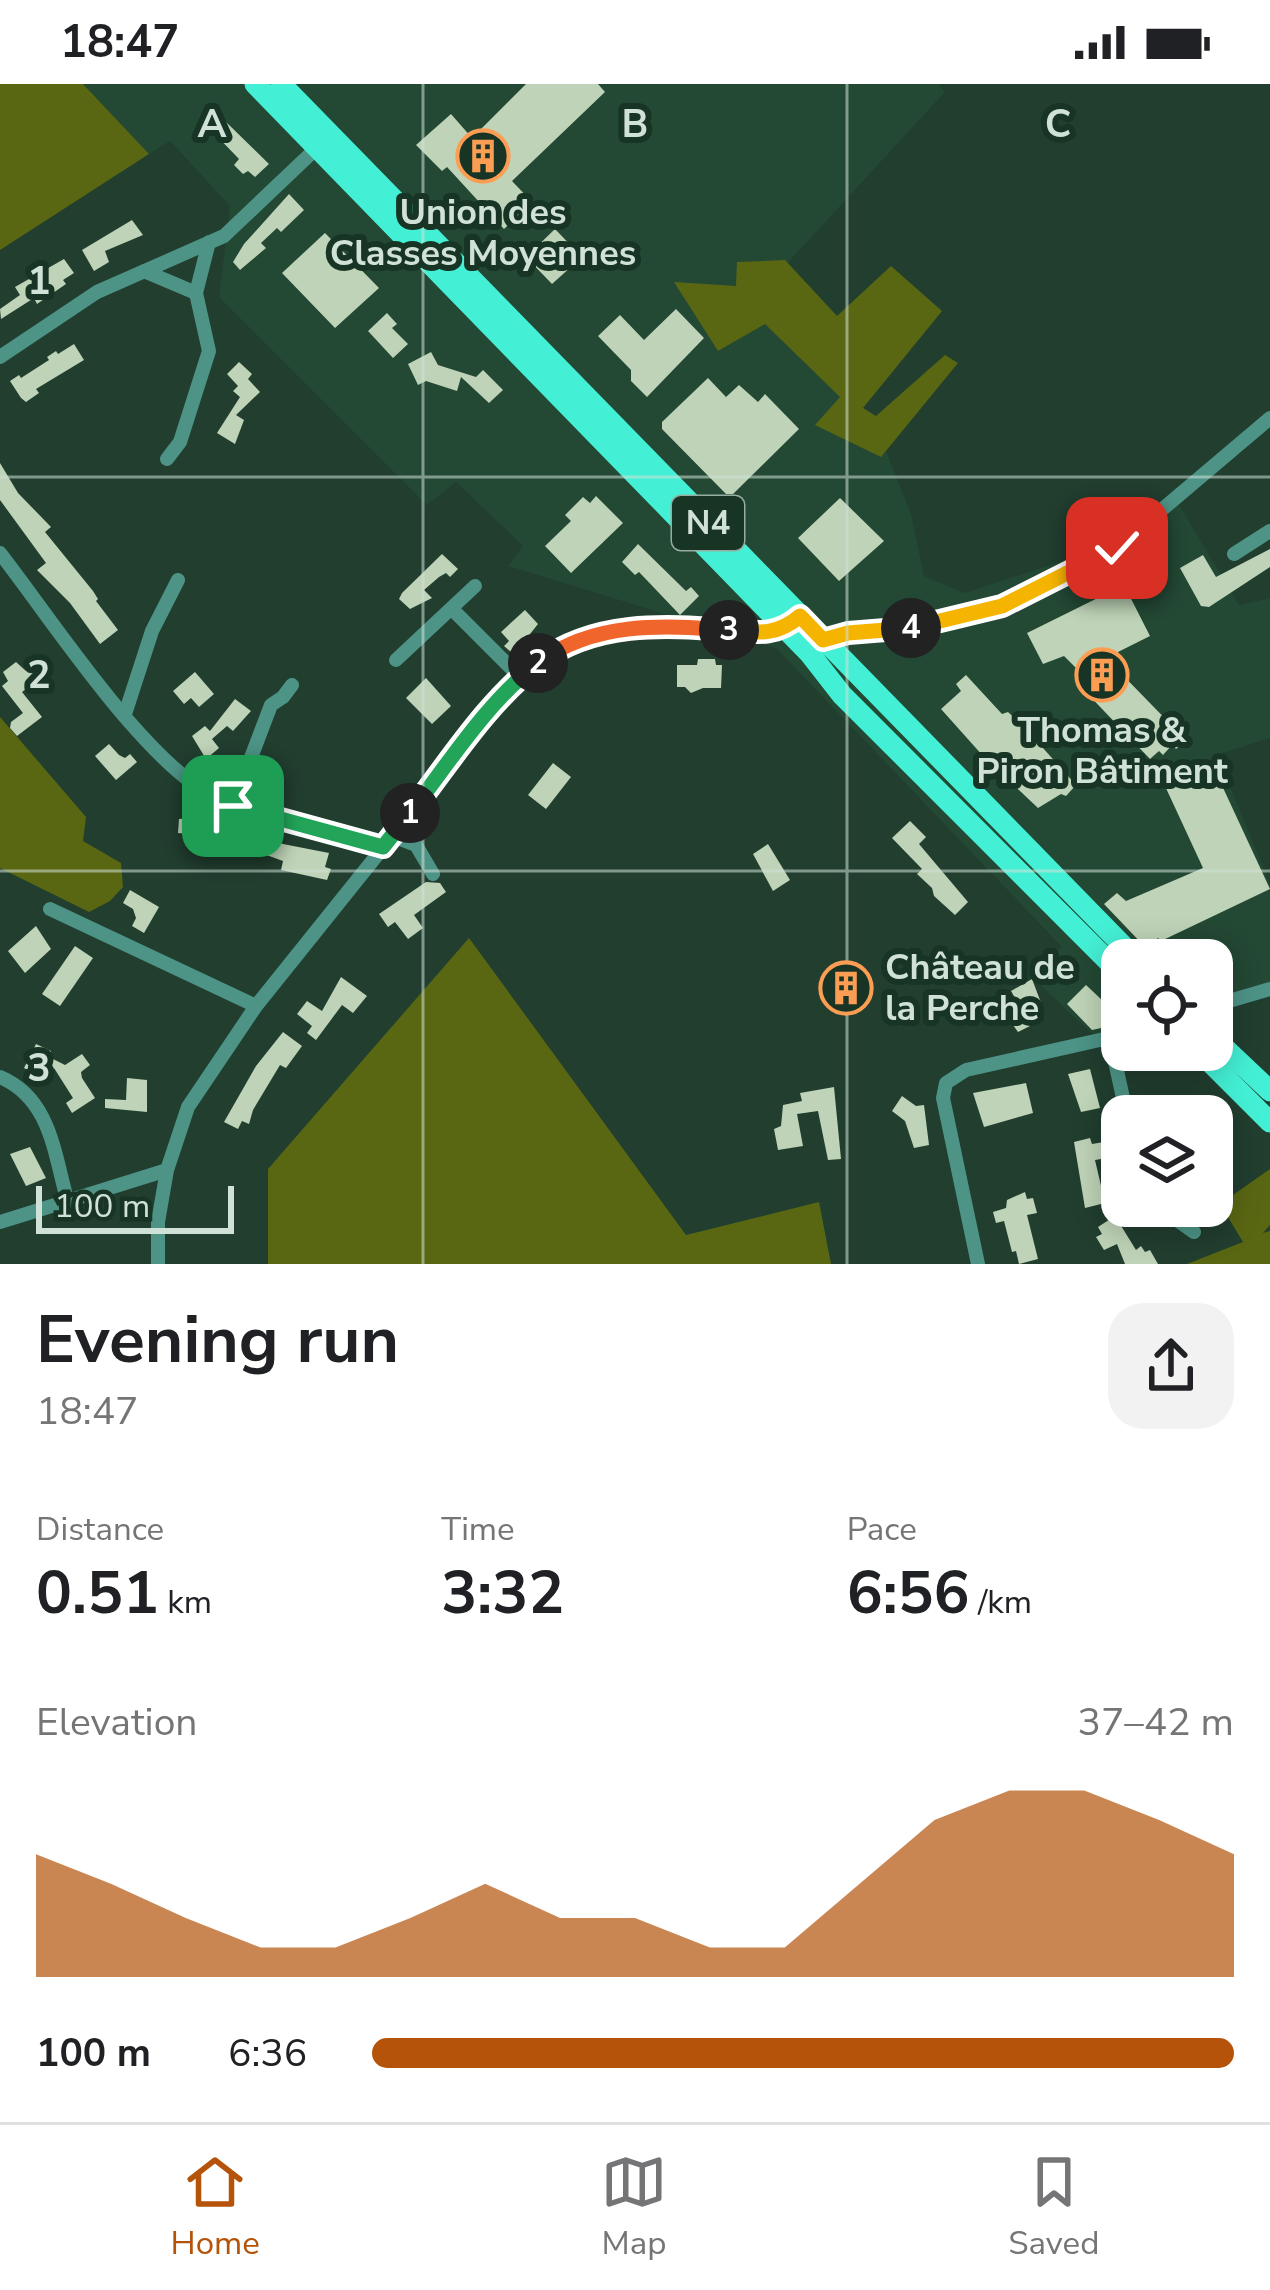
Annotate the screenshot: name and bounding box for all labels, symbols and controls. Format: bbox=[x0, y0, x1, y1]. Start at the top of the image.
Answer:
text: 18:47 bbox=[60, 12, 179, 73]
text: A bbox=[197, 98, 227, 151]
text: B bbox=[622, 98, 648, 151]
text: C bbox=[1045, 98, 1071, 151]
building icon: Union des Classes Moyennes bbox=[455, 128, 511, 184]
place label: Union des Classes Moyennes bbox=[330, 188, 636, 278]
text: 1 bbox=[27, 255, 51, 308]
road number: N4 bbox=[672, 496, 744, 550]
pin bbox=[1066, 497, 1168, 599]
icon: check bbox=[1084, 515, 1150, 581]
pin: 4 bbox=[881, 598, 941, 658]
pin: 3 bbox=[699, 600, 759, 660]
text: 4 bbox=[901, 605, 921, 650]
text: 3 bbox=[719, 607, 739, 652]
pin: 2 bbox=[508, 633, 568, 693]
text: 2 bbox=[528, 640, 548, 685]
building icon: Thomas & Piron Bâtiment bbox=[1074, 647, 1130, 703]
text: 2 bbox=[27, 649, 51, 702]
place label: Thomas & Piron Bâtiment bbox=[976, 706, 1228, 796]
pin bbox=[182, 755, 284, 857]
icon: arrive bbox=[200, 773, 266, 839]
pin: 1 bbox=[380, 783, 440, 843]
text: 1 bbox=[400, 790, 420, 835]
map controls bbox=[1101, 939, 1233, 1227]
button: locate bbox=[1101, 939, 1233, 1071]
place label: Château de la Perche bbox=[885, 943, 1075, 1033]
building icon: Château de la Perche bbox=[818, 960, 874, 1016]
text: 3 bbox=[27, 1042, 51, 1095]
button: layers bbox=[1101, 1095, 1233, 1227]
scale bar bbox=[36, 1180, 234, 1233]
text: 100 m bbox=[54, 1184, 150, 1229]
text: Evening run bbox=[36, 1295, 399, 1385]
button: share bbox=[1108, 1303, 1234, 1429]
text: 18:47 bbox=[36, 1385, 139, 1438]
text: Distance bbox=[36, 1507, 164, 1552]
text: Time bbox=[441, 1507, 515, 1552]
text: Pace bbox=[847, 1507, 917, 1552]
text: 0.51 bbox=[36, 1552, 159, 1634]
text: 3:32 bbox=[441, 1552, 564, 1634]
text: 6:56 bbox=[847, 1552, 970, 1634]
text: km bbox=[159, 1580, 212, 1625]
text: /km bbox=[970, 1580, 1032, 1625]
text: Elevation bbox=[36, 1696, 197, 1749]
text: 37–42 m bbox=[1077, 1696, 1234, 1749]
text: 100 m bbox=[36, 2027, 151, 2080]
text: 6:36 bbox=[228, 2027, 307, 2080]
tab: Home bbox=[171, 2149, 260, 2266]
tab: Map bbox=[601, 2149, 667, 2266]
tab: Saved bbox=[1008, 2149, 1099, 2266]

